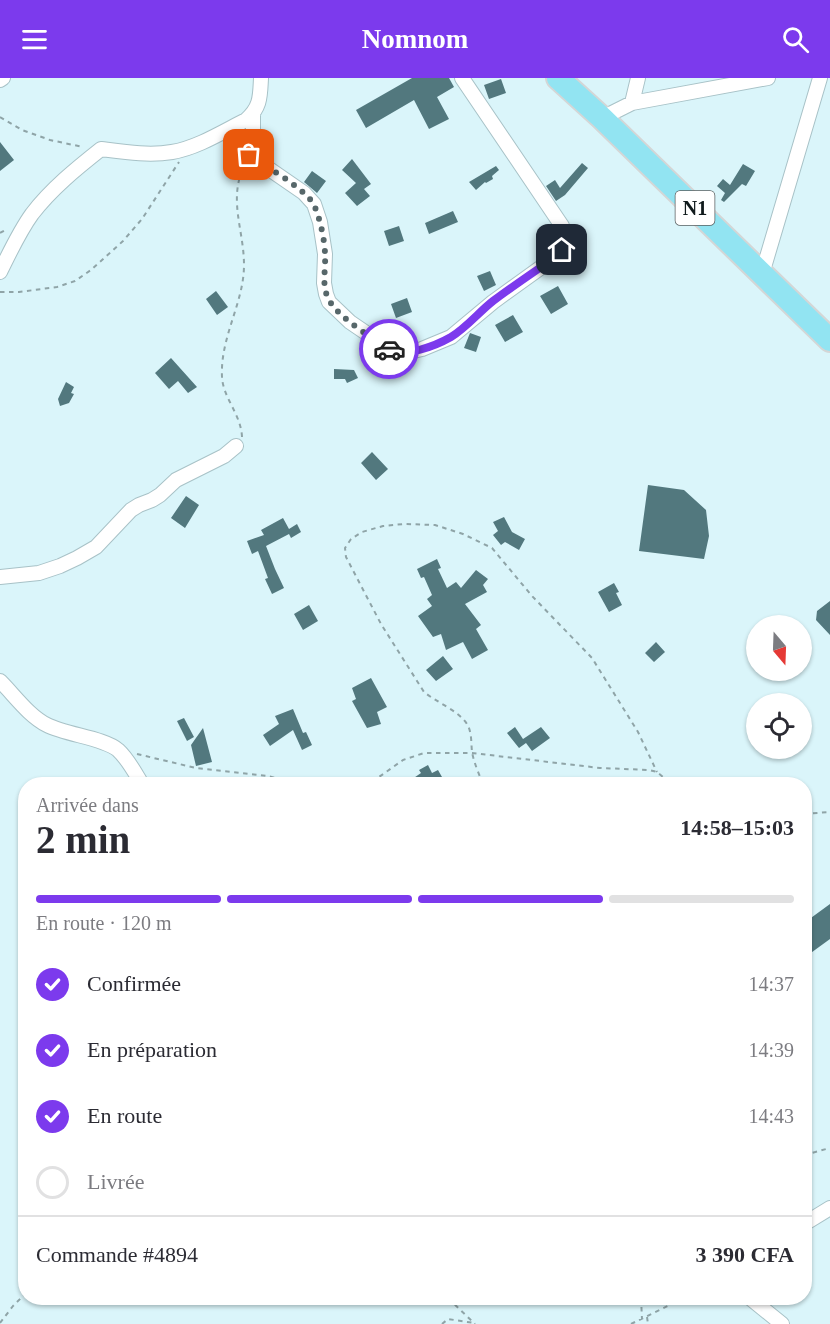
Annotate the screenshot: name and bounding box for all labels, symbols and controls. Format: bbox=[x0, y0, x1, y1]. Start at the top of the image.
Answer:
icon: menu bbox=[18, 23, 51, 56]
icon: search bbox=[779, 23, 812, 56]
text: Nomnom bbox=[362, 24, 468, 54]
pin bbox=[223, 129, 274, 180]
icon: bag bbox=[232, 138, 265, 171]
road number: N1 bbox=[676, 191, 714, 225]
pin bbox=[536, 224, 587, 275]
icon: home bbox=[545, 233, 578, 266]
courier bbox=[359, 319, 419, 379]
icon: car bbox=[373, 333, 406, 366]
north arrow bbox=[746, 615, 812, 681]
map controls bbox=[746, 615, 812, 759]
button: locate bbox=[746, 693, 812, 759]
text: Arrivée dans bbox=[36, 794, 139, 816]
text: 14:58–15:03 bbox=[680, 815, 794, 840]
text: 2 min bbox=[36, 818, 130, 861]
text: En route · 120 m bbox=[36, 912, 172, 934]
icon: check bbox=[36, 968, 69, 1001]
text: Confirmée bbox=[87, 971, 181, 996]
text: 14:37 bbox=[748, 973, 794, 995]
icon: check bbox=[36, 1034, 69, 1067]
text: En préparation bbox=[87, 1037, 217, 1062]
text: 14:39 bbox=[748, 1039, 794, 1061]
icon: check bbox=[36, 1100, 69, 1133]
text: En route bbox=[87, 1103, 162, 1128]
text: 14:43 bbox=[748, 1105, 794, 1127]
text: Livrée bbox=[87, 1169, 144, 1194]
text: Commande #4894 bbox=[36, 1242, 198, 1267]
text: 3 390 CFA bbox=[695, 1242, 794, 1267]

